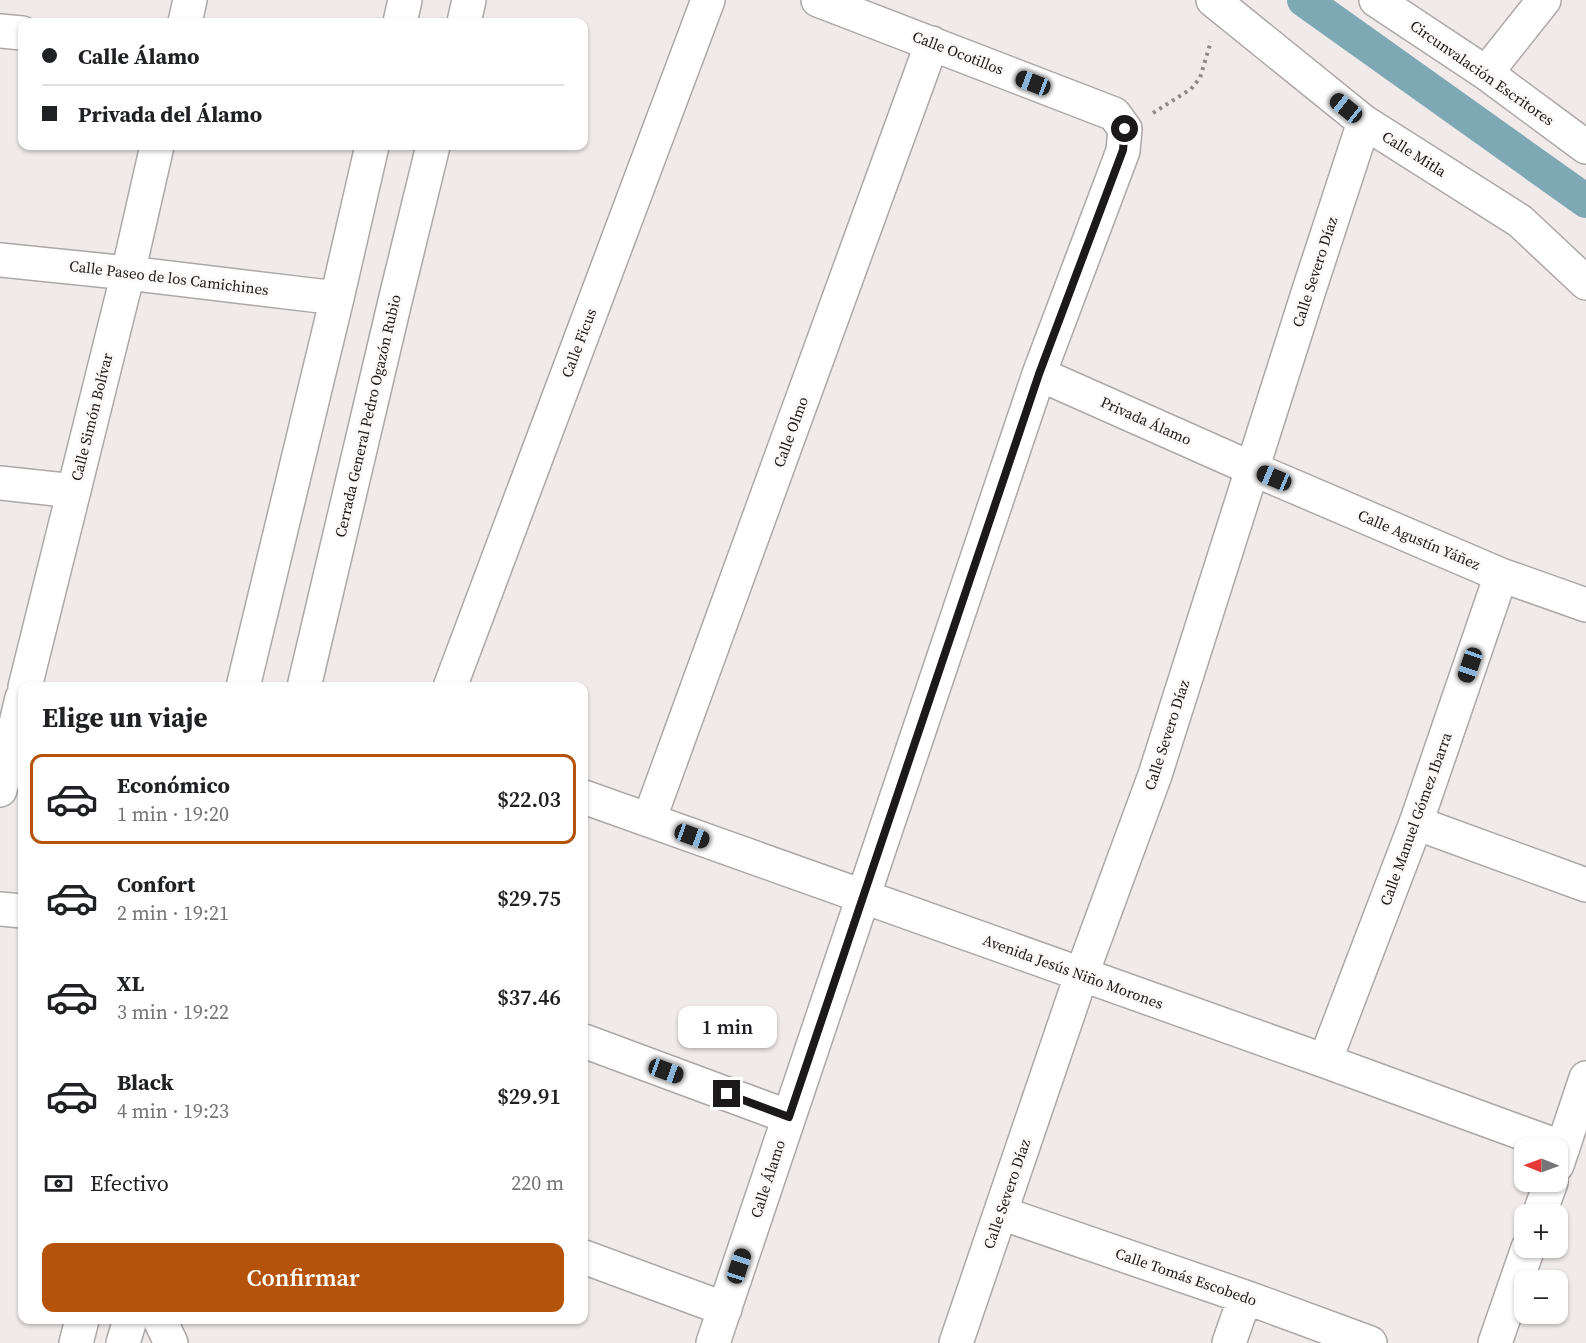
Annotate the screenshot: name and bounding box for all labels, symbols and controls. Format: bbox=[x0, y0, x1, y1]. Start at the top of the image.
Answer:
street label: Circunvalación Escritores bbox=[1406, 15, 1559, 130]
street label: Calle Ocotillos bbox=[909, 25, 1007, 80]
text: Calle Álamo bbox=[78, 41, 200, 71]
car bbox=[1013, 68, 1053, 98]
car bbox=[1326, 90, 1366, 126]
text: Privada del Álamo bbox=[78, 99, 262, 129]
route start bbox=[1111, 115, 1138, 142]
street label: Calle Mitla bbox=[1378, 126, 1451, 182]
street label: Calle Severo Díaz bbox=[1287, 214, 1342, 330]
street label: Calle Paseo de los Camichines bbox=[68, 255, 270, 300]
street label: Cerrada General Pedro Ogazón Rubio bbox=[329, 292, 406, 539]
street label: Calle Ficus bbox=[556, 305, 601, 381]
street label: Calle Simón Bolívar bbox=[65, 350, 118, 483]
street label: Privada Álamo bbox=[1097, 391, 1195, 450]
street label: Calle Olmo bbox=[768, 393, 813, 470]
car bbox=[1254, 463, 1294, 493]
street label: Calle Agustín Yáñez bbox=[1355, 504, 1484, 575]
car bbox=[1456, 645, 1484, 685]
street label: Calle Severo Díaz bbox=[1139, 677, 1194, 793]
text: Elige un viaje bbox=[42, 699, 208, 736]
street label: Calle Manuel Gómez Ibarra bbox=[1374, 729, 1457, 908]
text: Económico bbox=[117, 770, 230, 800]
icon: car bbox=[45, 772, 99, 826]
text: $22.03 bbox=[497, 784, 561, 814]
text: 1 min · 19:20 bbox=[117, 800, 229, 828]
car bbox=[672, 821, 712, 851]
text: Confort bbox=[117, 869, 195, 899]
icon: car bbox=[45, 871, 99, 925]
text: $29.75 bbox=[497, 883, 561, 913]
text: 2 min · 19:21 bbox=[117, 899, 229, 927]
street label: Avenida Jesús Niño Morones bbox=[980, 929, 1166, 1014]
text: XL bbox=[117, 968, 144, 998]
icon: car bbox=[45, 970, 99, 1024]
text: $37.46 bbox=[497, 982, 561, 1012]
text: 3 min · 19:22 bbox=[117, 998, 229, 1026]
callout: 1 min bbox=[678, 1007, 777, 1049]
text: 1 min bbox=[702, 1013, 753, 1041]
car bbox=[646, 1056, 686, 1086]
text: Black bbox=[117, 1067, 174, 1097]
icon: car bbox=[45, 1069, 99, 1123]
route end bbox=[713, 1080, 740, 1107]
text: $29.91 bbox=[497, 1081, 561, 1111]
text: 4 min · 19:23 bbox=[117, 1097, 229, 1125]
street label: Calle Severo Díaz bbox=[978, 1136, 1035, 1252]
street label: Calle Álamo bbox=[745, 1137, 790, 1221]
north arrow bbox=[1514, 1138, 1568, 1192]
map controls bbox=[1514, 1138, 1568, 1324]
icon: cash bbox=[42, 1167, 75, 1200]
text: Efectivo bbox=[90, 1168, 169, 1198]
text: 220 m bbox=[511, 1169, 564, 1197]
button: + bbox=[1514, 1204, 1568, 1258]
street label: Calle Tomás Escobedo bbox=[1113, 1242, 1260, 1311]
button: Confirmar bbox=[42, 1243, 564, 1312]
car bbox=[725, 1246, 753, 1286]
button: − bbox=[1514, 1270, 1568, 1324]

